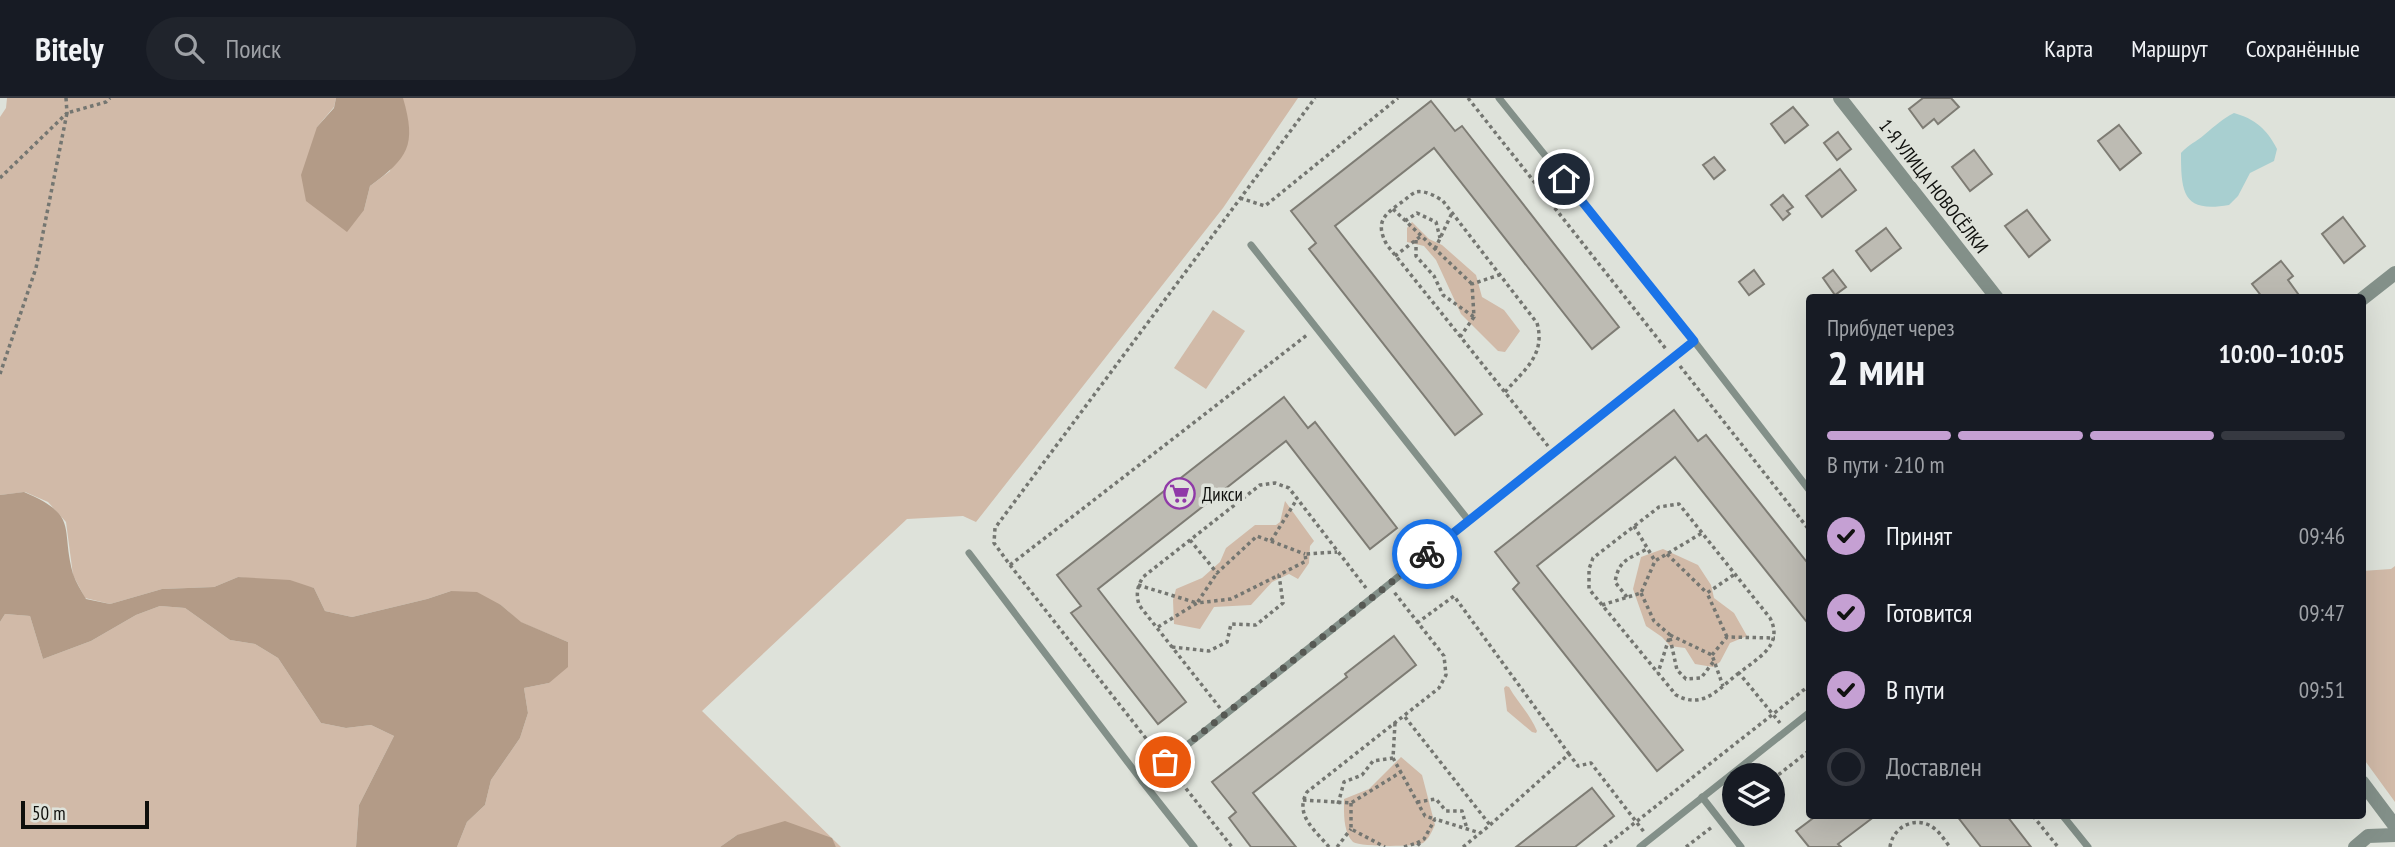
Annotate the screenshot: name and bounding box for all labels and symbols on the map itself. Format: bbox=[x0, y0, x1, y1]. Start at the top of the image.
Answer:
street label: 1-Я УЛИЦА НОВОСЁЛКИ bbox=[1874, 114, 1994, 258]
pin bbox=[1534, 149, 1594, 209]
supermarket icon: Дикси bbox=[1162, 477, 1196, 511]
place label: Дикси bbox=[1202, 482, 1243, 506]
courier bbox=[1392, 519, 1462, 589]
pin bbox=[1135, 732, 1195, 792]
scale bar bbox=[21, 798, 149, 830]

